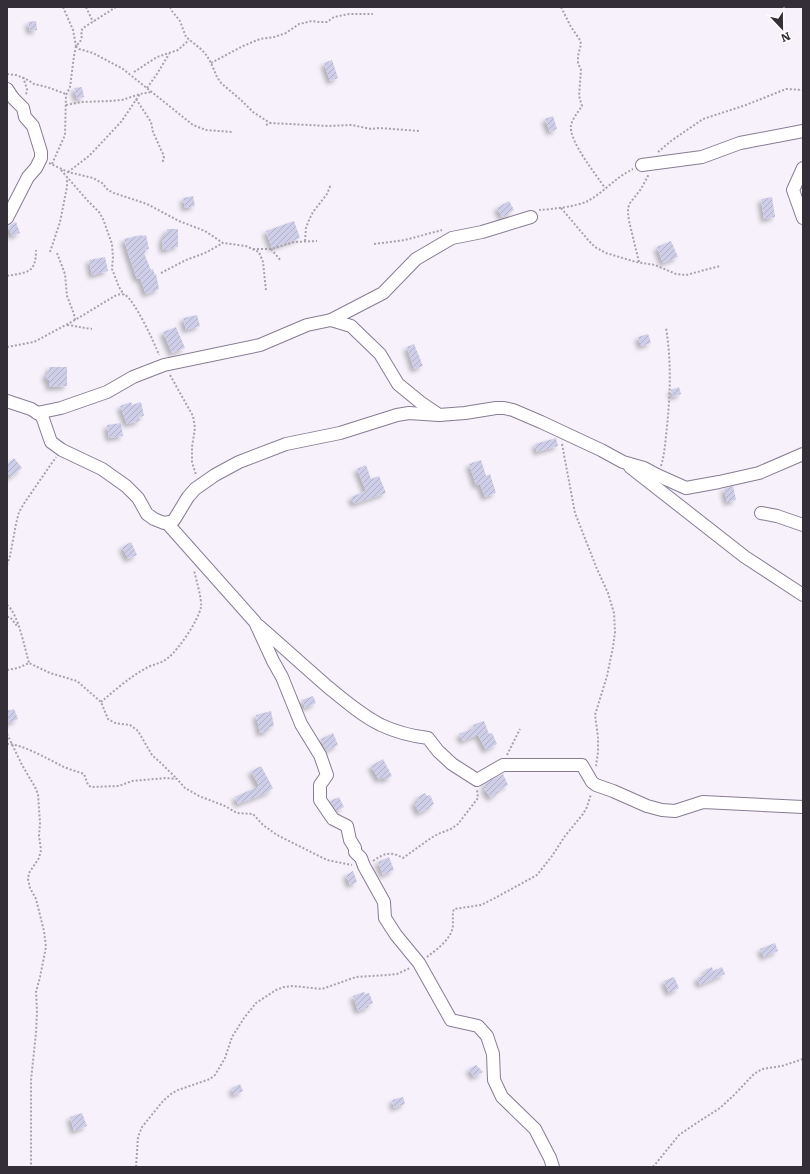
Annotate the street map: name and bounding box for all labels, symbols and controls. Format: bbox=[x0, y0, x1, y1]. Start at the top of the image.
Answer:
north arrow bbox=[762, 8, 802, 48]
text: N bbox=[779, 29, 793, 47]

